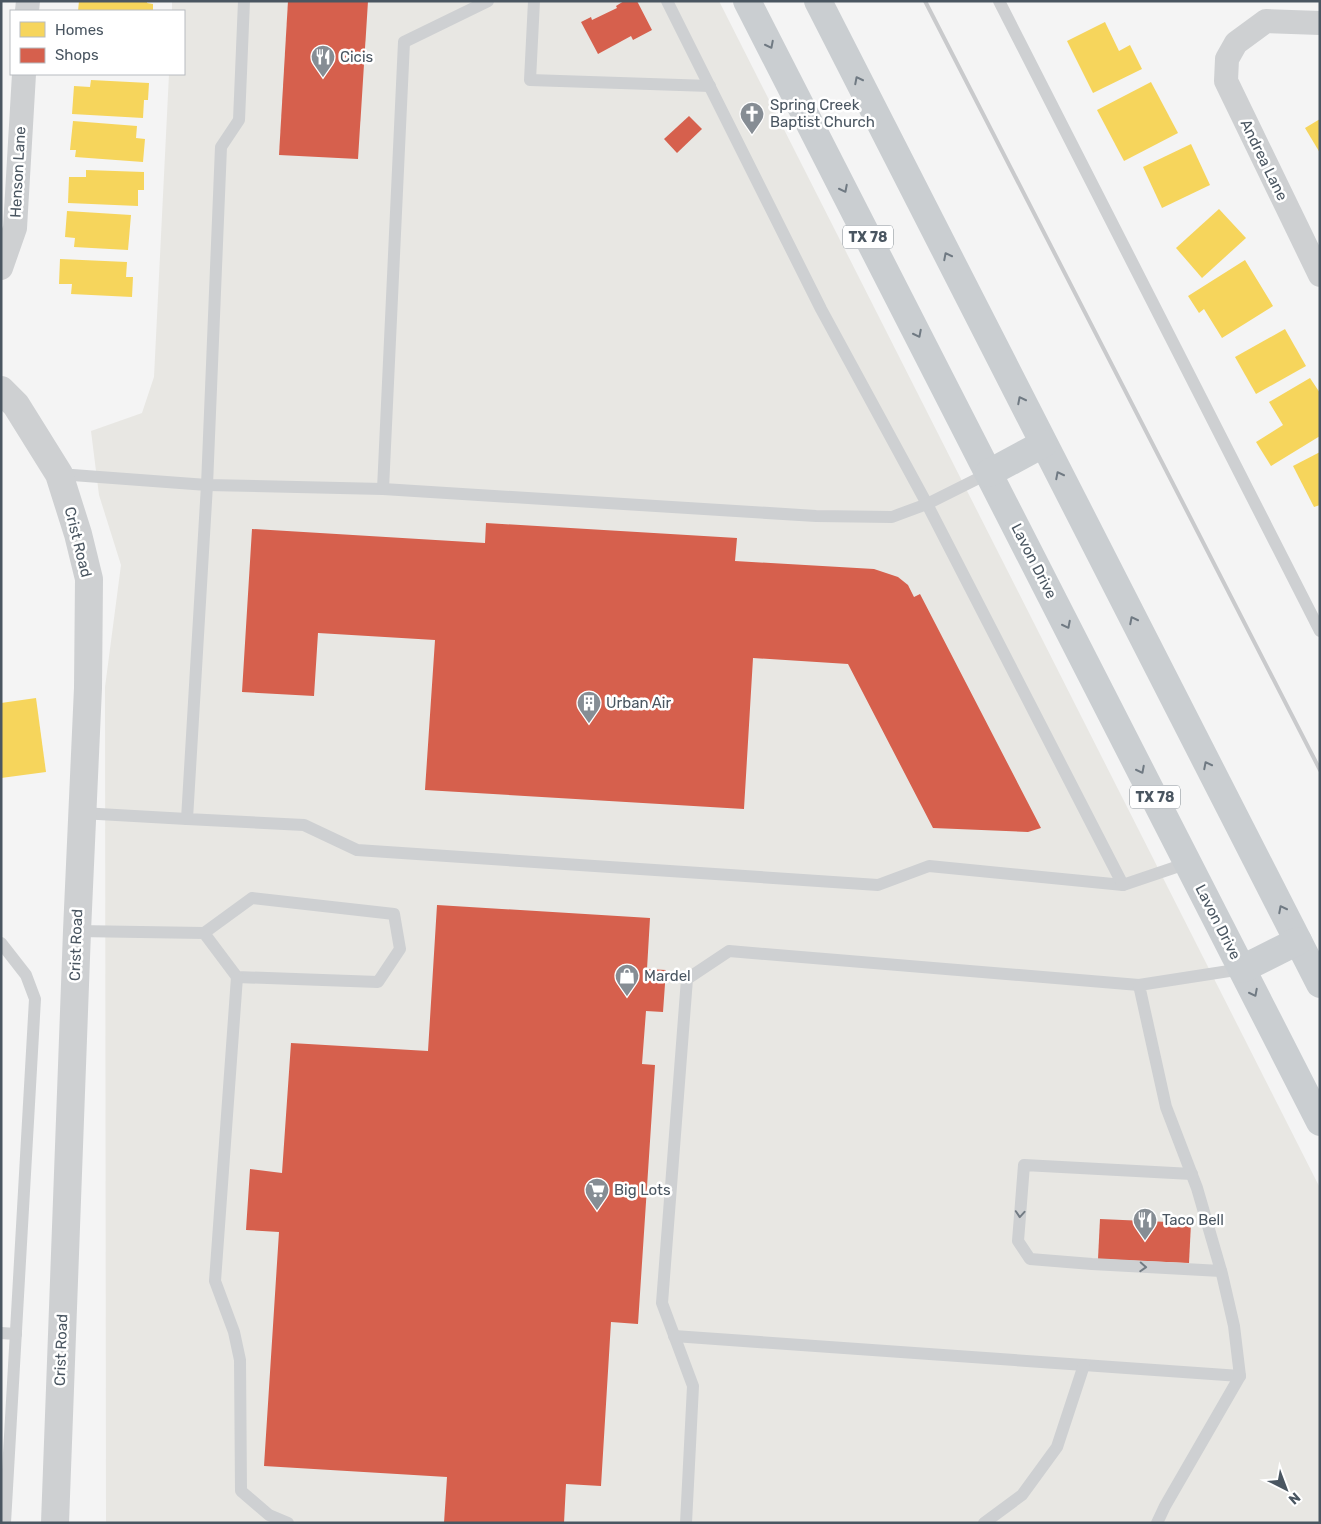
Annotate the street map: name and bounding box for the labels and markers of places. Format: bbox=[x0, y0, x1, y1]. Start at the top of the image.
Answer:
restaurant icon: Cicis bbox=[310, 44, 336, 78]
place label: Cicis bbox=[340, 48, 374, 66]
place label: Spring Creek Baptist Church bbox=[770, 96, 875, 131]
church icon: Spring Creek Baptist Church bbox=[739, 101, 765, 135]
building icon: Urban Air bbox=[576, 690, 602, 724]
place label: Urban Air bbox=[606, 694, 671, 712]
shop icon: Mardel bbox=[614, 963, 640, 997]
place label: Mardel bbox=[644, 967, 691, 985]
supermarket icon: Big Lots bbox=[584, 1177, 610, 1211]
place label: Big Lots bbox=[614, 1181, 671, 1199]
restaurant icon: Taco Bell bbox=[1132, 1207, 1158, 1241]
place label: Taco Bell bbox=[1162, 1211, 1224, 1229]

